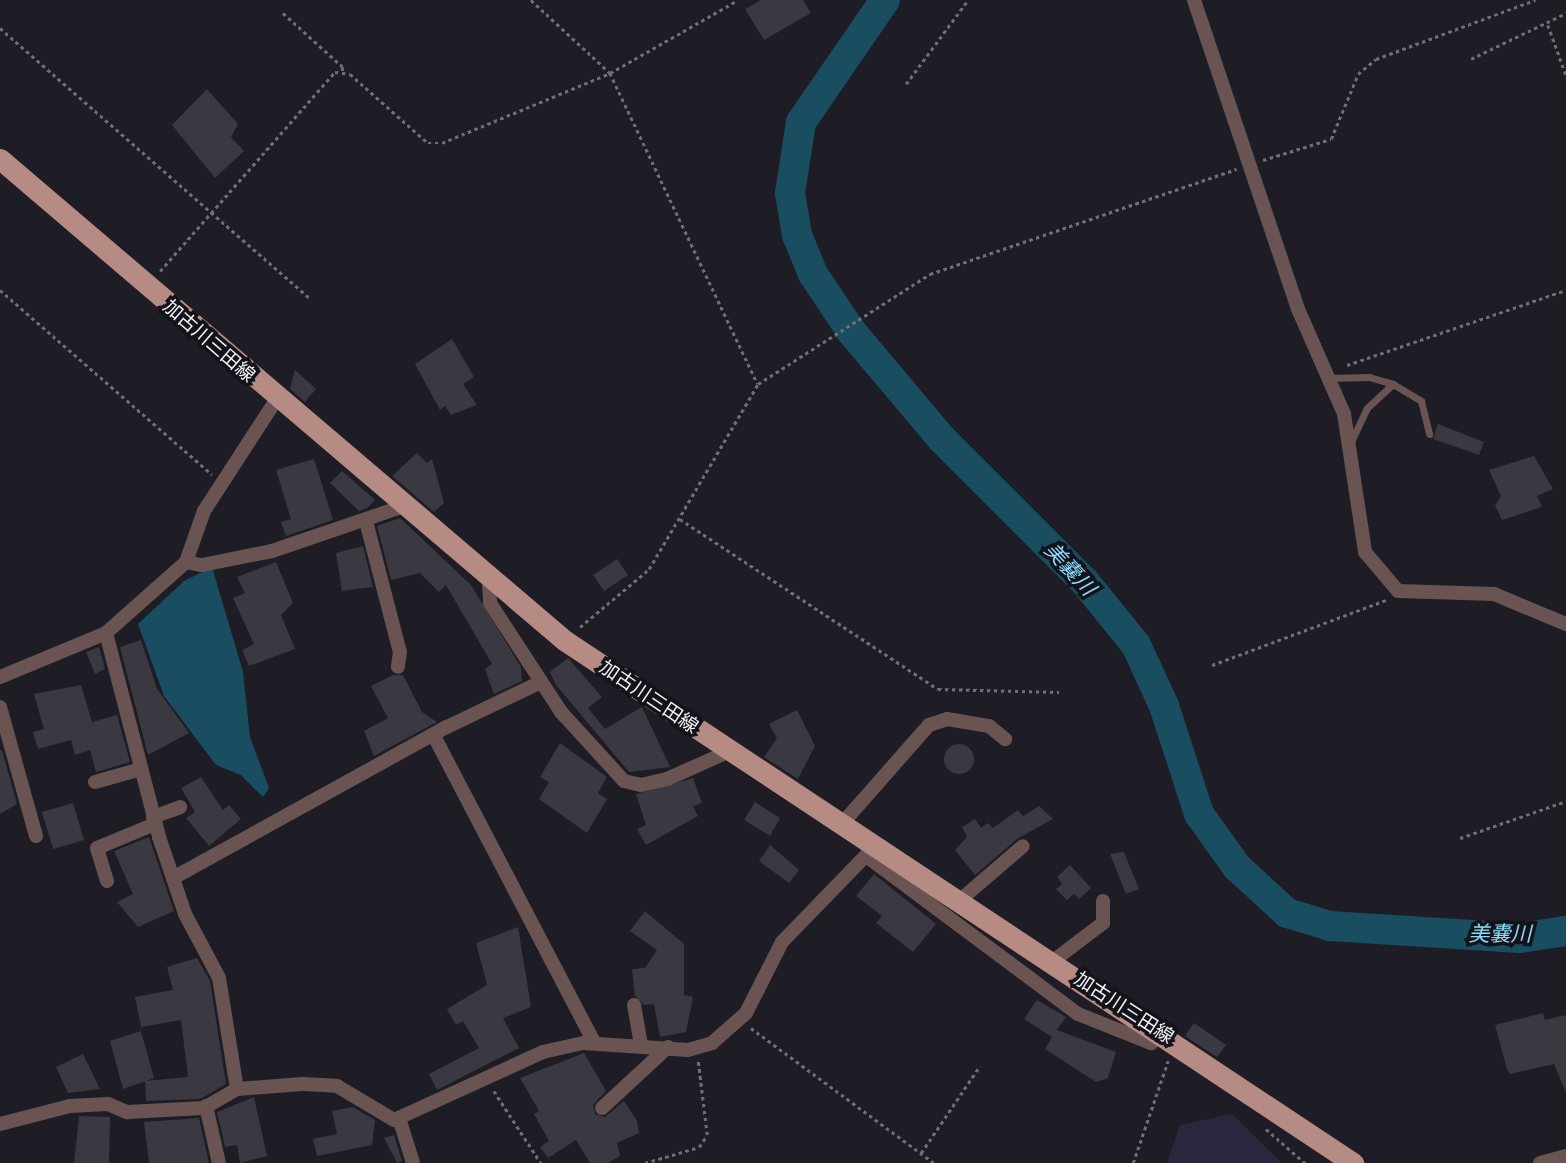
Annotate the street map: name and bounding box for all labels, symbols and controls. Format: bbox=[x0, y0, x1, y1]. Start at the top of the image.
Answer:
street label: 加古川三田線 bbox=[159, 295, 259, 387]
water label: 美嚢川 bbox=[1039, 537, 1101, 601]
street label: 加古川三田線 bbox=[595, 656, 703, 738]
water label: 美嚢川 bbox=[1469, 921, 1531, 947]
street label: 加古川三田線 bbox=[1070, 967, 1178, 1049]

